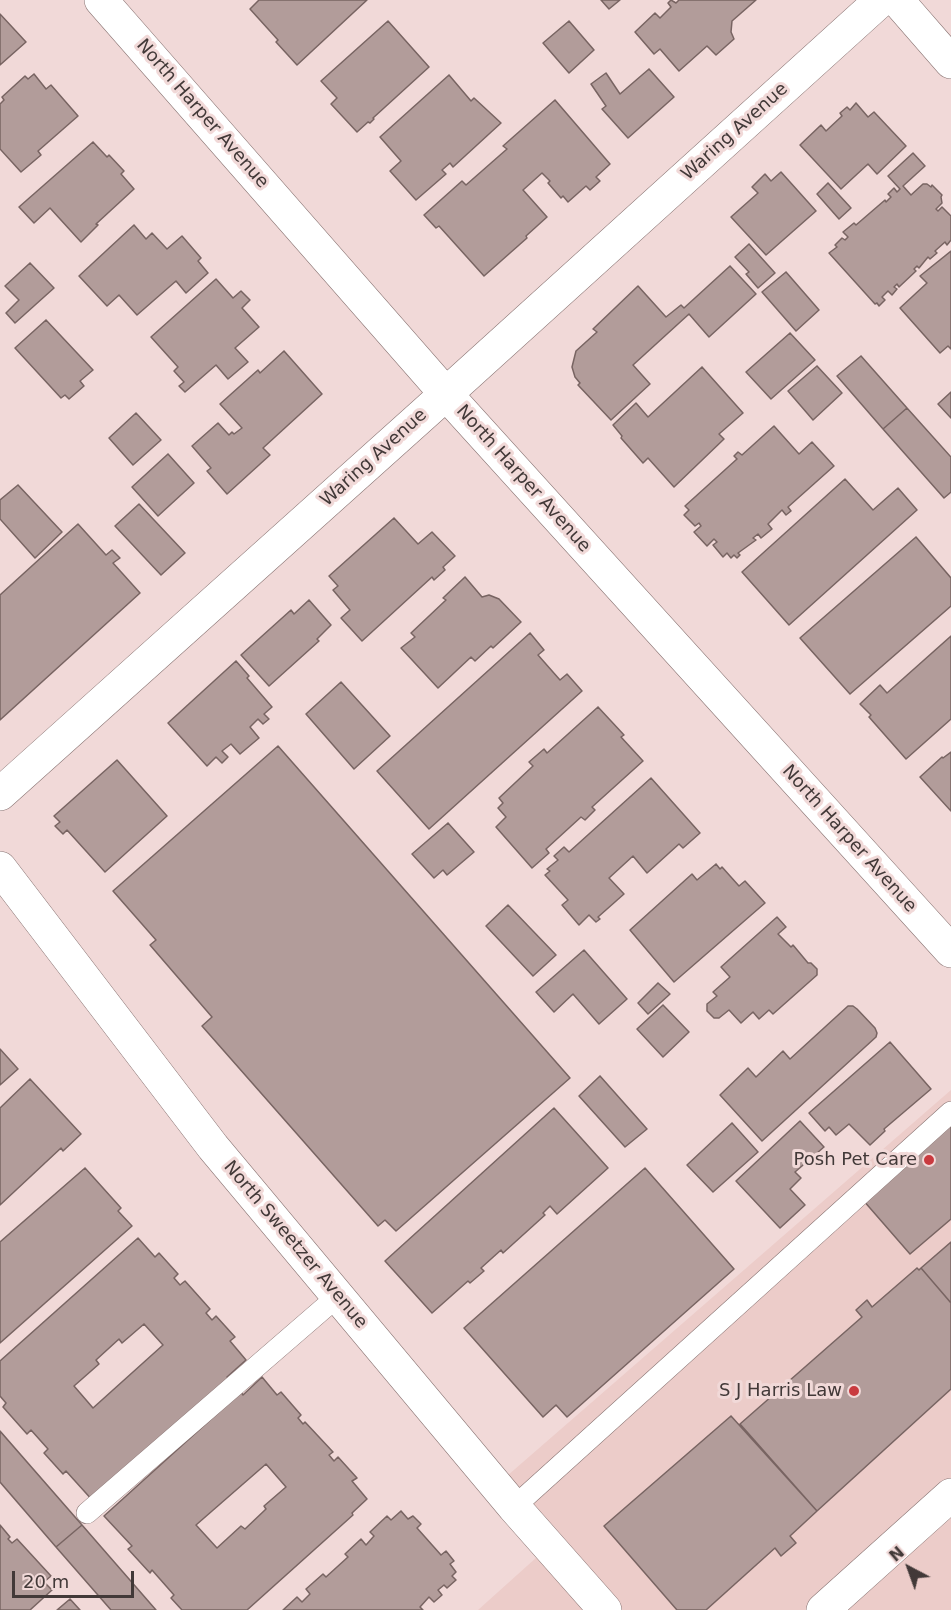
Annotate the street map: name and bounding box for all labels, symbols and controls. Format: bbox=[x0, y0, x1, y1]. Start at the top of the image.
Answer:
street label: North Harper Avenue bbox=[131, 35, 273, 193]
street label: Waring Avenue bbox=[677, 79, 793, 185]
street label: North Harper Avenue bbox=[451, 401, 595, 557]
street label: Waring Avenue bbox=[316, 405, 432, 511]
street label: North Harper Avenue bbox=[777, 761, 921, 917]
place label: Posh Pet Care bbox=[794, 1149, 917, 1171]
marker: Posh Pet Care bbox=[922, 1153, 936, 1167]
street label: North Sweetzer Avenue bbox=[219, 1157, 371, 1333]
place label: S J Harris Law bbox=[719, 1380, 842, 1402]
marker: S J Harris Law bbox=[847, 1384, 861, 1398]
north arrow bbox=[879, 1538, 939, 1598]
text: N bbox=[886, 1542, 908, 1566]
scale bar bbox=[15, 1559, 136, 1597]
text: 20 m bbox=[23, 1571, 69, 1592]

